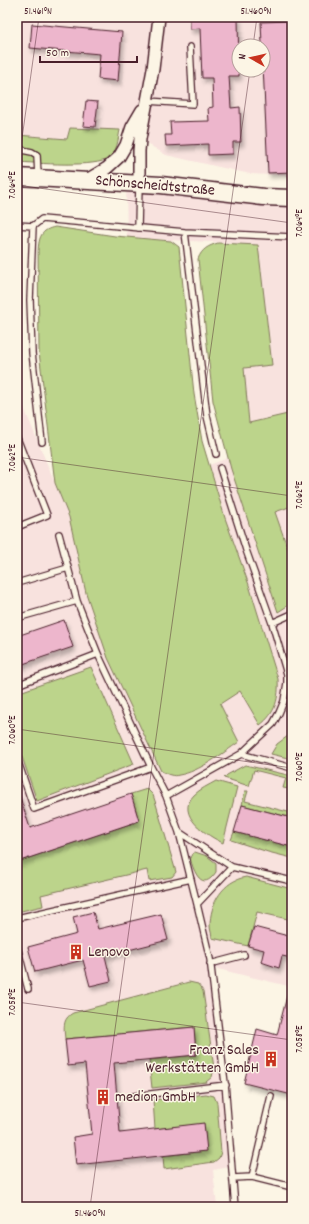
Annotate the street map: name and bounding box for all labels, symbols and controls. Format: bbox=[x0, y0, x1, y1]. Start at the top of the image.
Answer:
text: 51.461°N bbox=[24, 5, 52, 19]
text: 51.460°N bbox=[240, 5, 272, 19]
scale bar bbox=[40, 38, 137, 64]
north arrow bbox=[231, 38, 271, 78]
text: 50 m bbox=[46, 45, 69, 62]
text: N bbox=[235, 53, 251, 61]
street label: Schönscheidtstraße bbox=[94, 169, 216, 203]
text: 7.064°E bbox=[6, 171, 20, 199]
text: 7.064°E bbox=[293, 209, 307, 237]
text: 7.062°E bbox=[6, 444, 20, 472]
text: 7.062°E bbox=[293, 481, 307, 509]
text: 7.060°E bbox=[6, 715, 20, 745]
text: 7.060°E bbox=[293, 752, 307, 782]
place label: Lenovo bbox=[88, 941, 130, 964]
building icon: Lenovo bbox=[67, 943, 85, 961]
text: 7.058°E bbox=[6, 988, 20, 1016]
text: 7.058°E bbox=[293, 1025, 307, 1053]
place label: Franz Sales Werkstätten GmbH bbox=[146, 1039, 259, 1080]
building icon: Franz Sales Werkstätten GmbH bbox=[262, 1050, 280, 1068]
place label: medion GmbH bbox=[115, 1086, 196, 1109]
building icon: medion GmbH bbox=[94, 1088, 112, 1106]
text: 51.460°N bbox=[74, 1207, 106, 1221]

